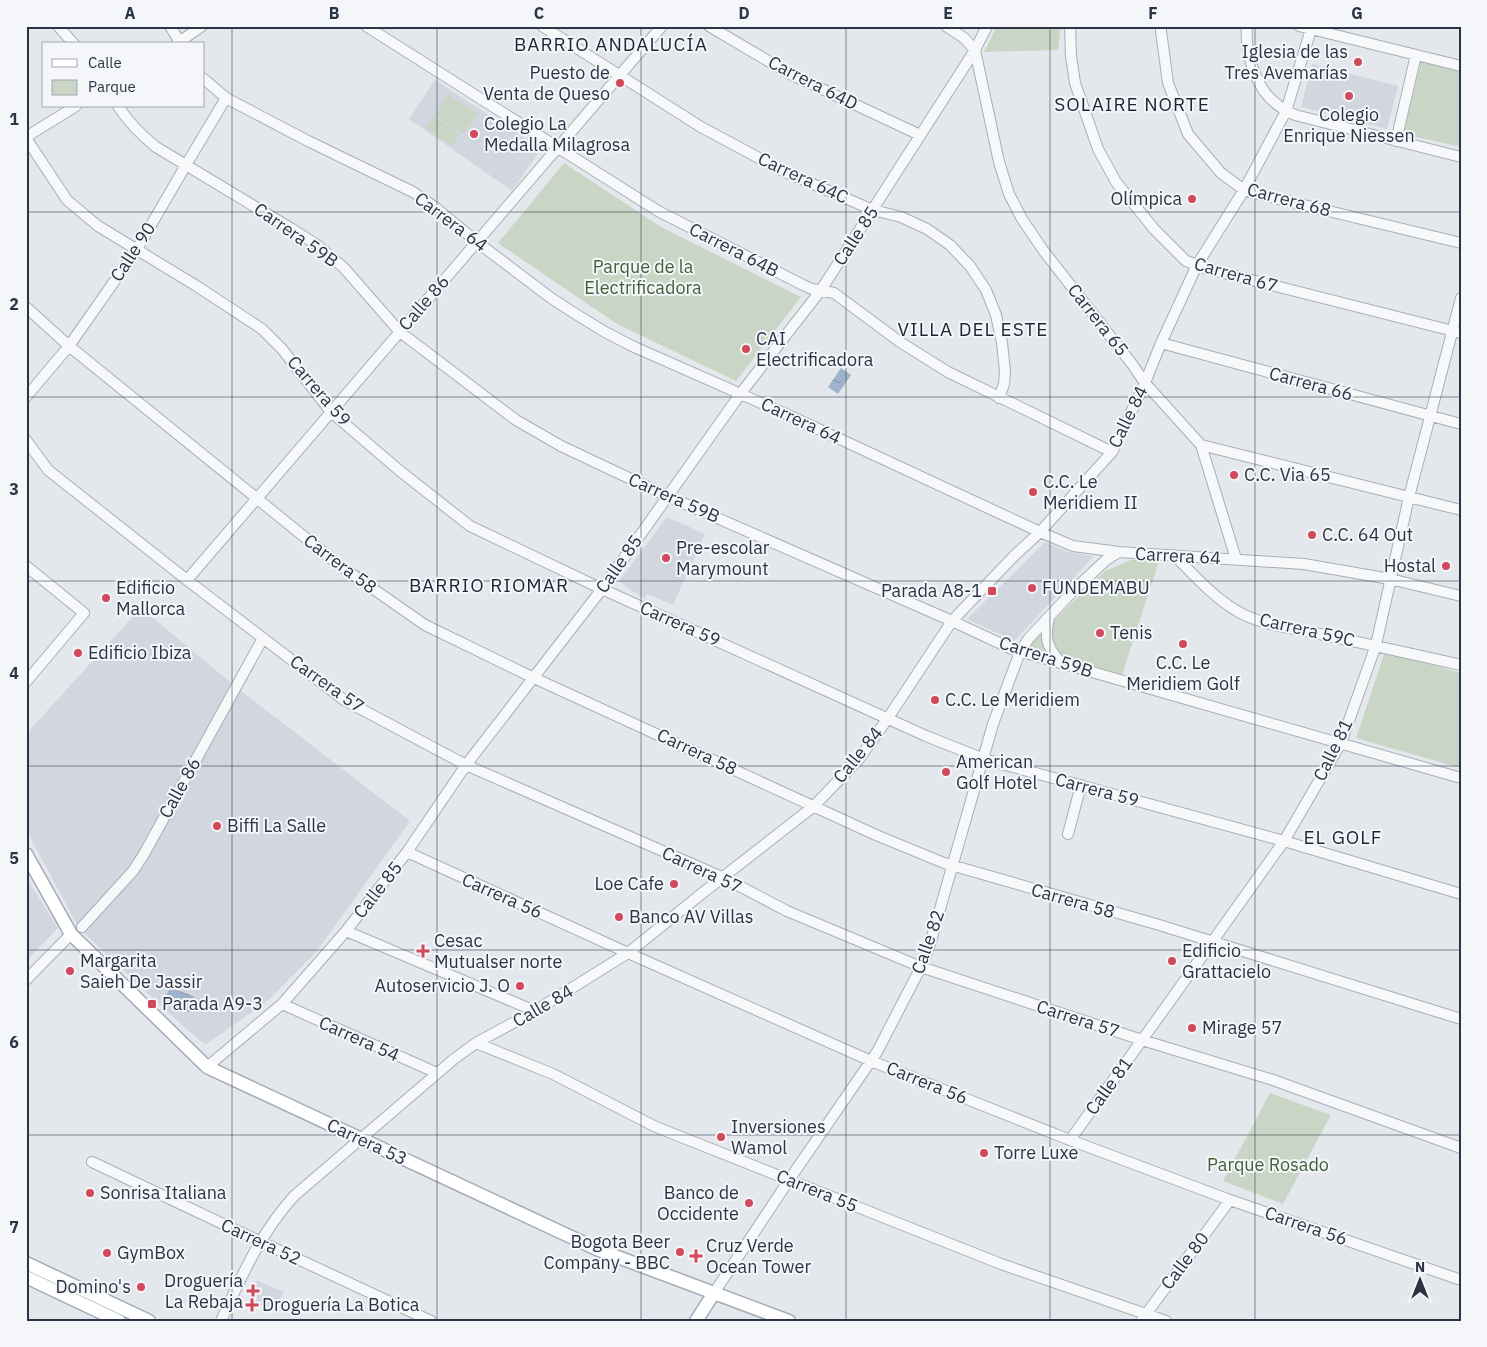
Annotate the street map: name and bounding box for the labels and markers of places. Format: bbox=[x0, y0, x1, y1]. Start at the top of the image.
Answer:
place label: Iglesia de las Tres Avemarías bbox=[1225, 40, 1348, 84]
marker: Iglesia de las Tres Avemarías bbox=[1352, 56, 1364, 68]
place label: Puesto de Venta de Queso bbox=[483, 61, 610, 105]
marker: Puesto de Venta de Queso bbox=[614, 77, 626, 89]
marker: Colegio Enrique Niessen bbox=[1343, 90, 1355, 102]
place label: Colegio Enrique Niessen bbox=[1283, 103, 1415, 147]
place label: Colegio La Medalla Milagrosa bbox=[484, 112, 631, 156]
marker: Colegio La Medalla Milagrosa bbox=[468, 128, 480, 140]
place label: Olímpica bbox=[1111, 187, 1182, 210]
marker: Olímpica bbox=[1186, 193, 1198, 205]
place label: CAI Electrificadora bbox=[756, 327, 874, 371]
marker: CAI Electrificadora bbox=[740, 343, 752, 355]
place label: C.C. Via 65 bbox=[1244, 463, 1331, 486]
marker: C.C. Via 65 bbox=[1228, 469, 1240, 481]
place label: C.C. Le Meridiem II bbox=[1043, 470, 1138, 514]
marker: C.C. Le Meridiem II bbox=[1027, 486, 1039, 498]
place label: C.C. 64 Out bbox=[1322, 523, 1413, 546]
marker: C.C. 64 Out bbox=[1306, 529, 1318, 541]
place label: Pre-escolar Marymount bbox=[676, 536, 770, 580]
marker: Pre-escolar Marymount bbox=[660, 552, 672, 564]
place label: Hostal bbox=[1384, 554, 1436, 577]
marker: Hostal bbox=[1440, 560, 1452, 572]
place label: Edificio Mallorca bbox=[116, 576, 186, 620]
place label: FUNDEMABU bbox=[1042, 576, 1150, 599]
place label: Parada A8-1 bbox=[881, 579, 982, 602]
marker: FUNDEMABU bbox=[1026, 582, 1038, 594]
marker: Parada A8-1 bbox=[986, 585, 998, 597]
marker: Edificio Mallorca bbox=[100, 592, 112, 604]
place label: Tenis bbox=[1110, 621, 1153, 644]
marker: Tenis bbox=[1094, 627, 1106, 639]
marker: C.C. Le Meridiem Golf bbox=[1177, 638, 1189, 650]
place label: Edificio Ibiza bbox=[88, 641, 192, 664]
marker: Edificio Ibiza bbox=[72, 647, 84, 659]
place label: C.C. Le Meridiem Golf bbox=[1126, 651, 1240, 695]
place label: C.C. Le Meridiem bbox=[945, 688, 1080, 711]
marker: C.C. Le Meridiem bbox=[929, 694, 941, 706]
place label: American Golf Hotel bbox=[956, 750, 1037, 794]
marker: American Golf Hotel bbox=[940, 766, 952, 778]
place label: Biffi La Salle bbox=[227, 814, 326, 837]
marker: Biffi La Salle bbox=[211, 820, 223, 832]
place label: Loe Cafe bbox=[595, 872, 664, 895]
marker: Loe Cafe bbox=[668, 878, 680, 890]
place label: Banco AV Villas bbox=[629, 905, 753, 928]
marker: Banco AV Villas bbox=[613, 911, 625, 923]
place label: Cesac Mutualser norte bbox=[434, 929, 563, 973]
place label: Edificio Grattacielo bbox=[1182, 939, 1271, 983]
marker: Cesac Mutualser norte bbox=[416, 944, 430, 958]
place label: Margarita Saieh De Jassir bbox=[80, 949, 203, 993]
marker: Edificio Grattacielo bbox=[1166, 955, 1178, 967]
marker: Margarita Saieh De Jassir bbox=[64, 965, 76, 977]
place label: Autoservicio J. O bbox=[375, 974, 510, 997]
marker: Autoservicio J. O bbox=[514, 980, 526, 992]
place label: Parada A9-3 bbox=[162, 992, 263, 1015]
marker: Parada A9-3 bbox=[146, 998, 158, 1010]
place label: Mirage 57 bbox=[1202, 1016, 1282, 1039]
marker: Mirage 57 bbox=[1186, 1022, 1198, 1034]
place label: Inversiones Wamol bbox=[731, 1115, 826, 1159]
marker: Inversiones Wamol bbox=[715, 1131, 727, 1143]
place label: Torre Luxe bbox=[994, 1141, 1078, 1164]
marker: Torre Luxe bbox=[978, 1147, 990, 1159]
place label: Sonrisa Italiana bbox=[100, 1181, 227, 1204]
place label: Banco de Occidente bbox=[657, 1181, 739, 1225]
marker: Sonrisa Italiana bbox=[84, 1187, 96, 1199]
marker: Banco de Occidente bbox=[743, 1197, 755, 1209]
place label: Bogota Beer Company - BBC bbox=[544, 1230, 670, 1274]
place label: Cruz Verde Ocean Tower bbox=[706, 1234, 811, 1278]
place label: GymBox bbox=[117, 1241, 185, 1264]
marker: Bogota Beer Company - BBC bbox=[674, 1246, 686, 1258]
marker: GymBox bbox=[101, 1247, 113, 1259]
marker: Cruz Verde Ocean Tower bbox=[690, 1250, 702, 1262]
place label: Droguería La Rebaja bbox=[164, 1269, 243, 1313]
place label: Domino's bbox=[56, 1275, 131, 1298]
marker: Domino's bbox=[135, 1281, 147, 1293]
marker: Droguería La Rebaja bbox=[247, 1285, 259, 1297]
place label: Droguería La Botica bbox=[262, 1293, 420, 1316]
marker: Droguería La Botica bbox=[246, 1299, 258, 1311]

